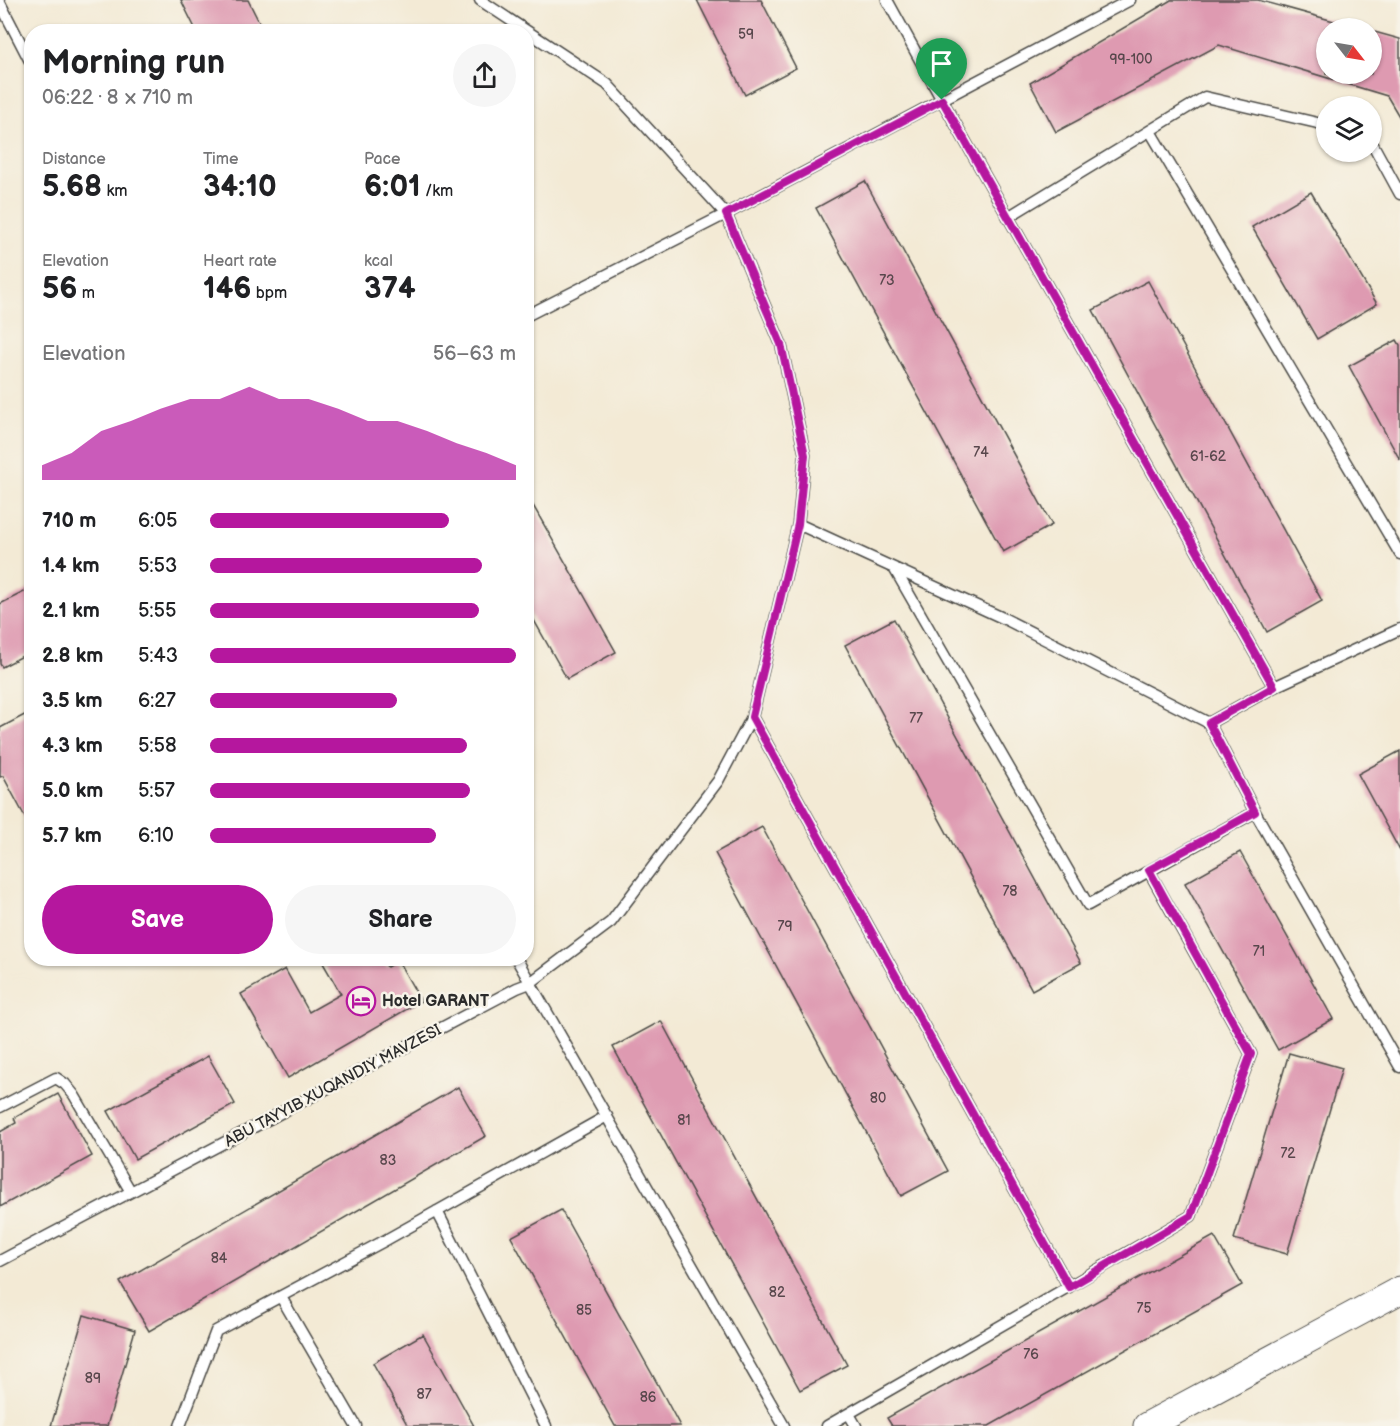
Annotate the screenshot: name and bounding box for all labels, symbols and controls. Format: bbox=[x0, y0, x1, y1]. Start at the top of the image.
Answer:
north arrow bbox=[1316, 18, 1382, 84]
map controls bbox=[1316, 18, 1382, 162]
house number: 59 bbox=[738, 26, 754, 43]
pin bbox=[916, 38, 967, 100]
text: Morning run bbox=[42, 43, 225, 83]
button: share bbox=[453, 44, 516, 107]
icon: arrive bbox=[925, 47, 958, 80]
house number: 99-100 bbox=[1109, 51, 1153, 68]
text: 06:22 · 8 × 710 m bbox=[42, 86, 193, 110]
button: layers bbox=[1316, 96, 1382, 162]
text: Distance bbox=[42, 150, 106, 169]
text: Time bbox=[203, 150, 238, 169]
text: Pace bbox=[364, 150, 400, 169]
text: 5.68 bbox=[42, 169, 102, 205]
text: 34:10 bbox=[203, 169, 277, 205]
text: 6:01 bbox=[364, 169, 421, 205]
text: km bbox=[102, 182, 128, 201]
text: /km bbox=[421, 182, 453, 201]
text: Elevation bbox=[42, 252, 109, 271]
text: Heart rate bbox=[203, 252, 277, 271]
text: kcal bbox=[364, 252, 393, 271]
text: 56 bbox=[42, 271, 78, 307]
text: 146 bbox=[203, 271, 251, 307]
text: 374 bbox=[364, 271, 416, 307]
house number: 73 bbox=[879, 272, 895, 289]
text: m bbox=[78, 284, 95, 303]
text: bpm bbox=[251, 284, 287, 303]
text: Elevation bbox=[42, 342, 125, 366]
text: 56–63 m bbox=[433, 342, 516, 366]
house number: 74 bbox=[973, 444, 989, 461]
house number: 61-62 bbox=[1190, 448, 1227, 465]
text: 710 m bbox=[42, 509, 96, 533]
text: 6:05 bbox=[138, 509, 177, 533]
text: 1.4 km bbox=[42, 554, 100, 578]
text: 5:53 bbox=[138, 554, 177, 578]
text: 2.1 km bbox=[42, 599, 100, 623]
text: 5:55 bbox=[138, 599, 176, 623]
text: 2.8 km bbox=[42, 644, 103, 668]
text: 5:43 bbox=[138, 644, 178, 668]
text: 3.5 km bbox=[42, 689, 103, 713]
text: 6:27 bbox=[138, 689, 176, 713]
house number: 77 bbox=[909, 710, 923, 727]
text: 4.3 km bbox=[42, 734, 103, 758]
text: 5:58 bbox=[138, 734, 177, 758]
text: 5.0 km bbox=[42, 779, 103, 803]
text: 5:57 bbox=[138, 779, 175, 803]
text: 5.7 km bbox=[42, 824, 102, 848]
text: 6:10 bbox=[138, 824, 174, 848]
house number: 78 bbox=[1002, 883, 1018, 900]
button: Save bbox=[42, 885, 273, 954]
button: Share bbox=[285, 885, 516, 954]
house number: 79 bbox=[778, 918, 792, 935]
house number: 71 bbox=[1253, 943, 1265, 960]
hotel icon: Hotel GARANT bbox=[345, 985, 377, 1017]
place label: Hotel GARANT bbox=[382, 992, 490, 1011]
street label: ABU TAYYIB XUQANDIY MAVZESI bbox=[221, 1021, 445, 1151]
house number: 80 bbox=[870, 1090, 886, 1107]
house number: 81 bbox=[677, 1112, 691, 1129]
house number: 72 bbox=[1280, 1145, 1296, 1162]
house number: 83 bbox=[380, 1152, 396, 1169]
house number: 84 bbox=[211, 1250, 228, 1267]
house number: 82 bbox=[769, 1284, 786, 1301]
house number: 75 bbox=[1137, 1300, 1151, 1317]
house number: 85 bbox=[576, 1302, 592, 1319]
house number: 76 bbox=[1023, 1346, 1039, 1363]
house number: 89 bbox=[85, 1370, 101, 1387]
house number: 87 bbox=[416, 1386, 432, 1403]
house number: 86 bbox=[640, 1389, 657, 1406]

